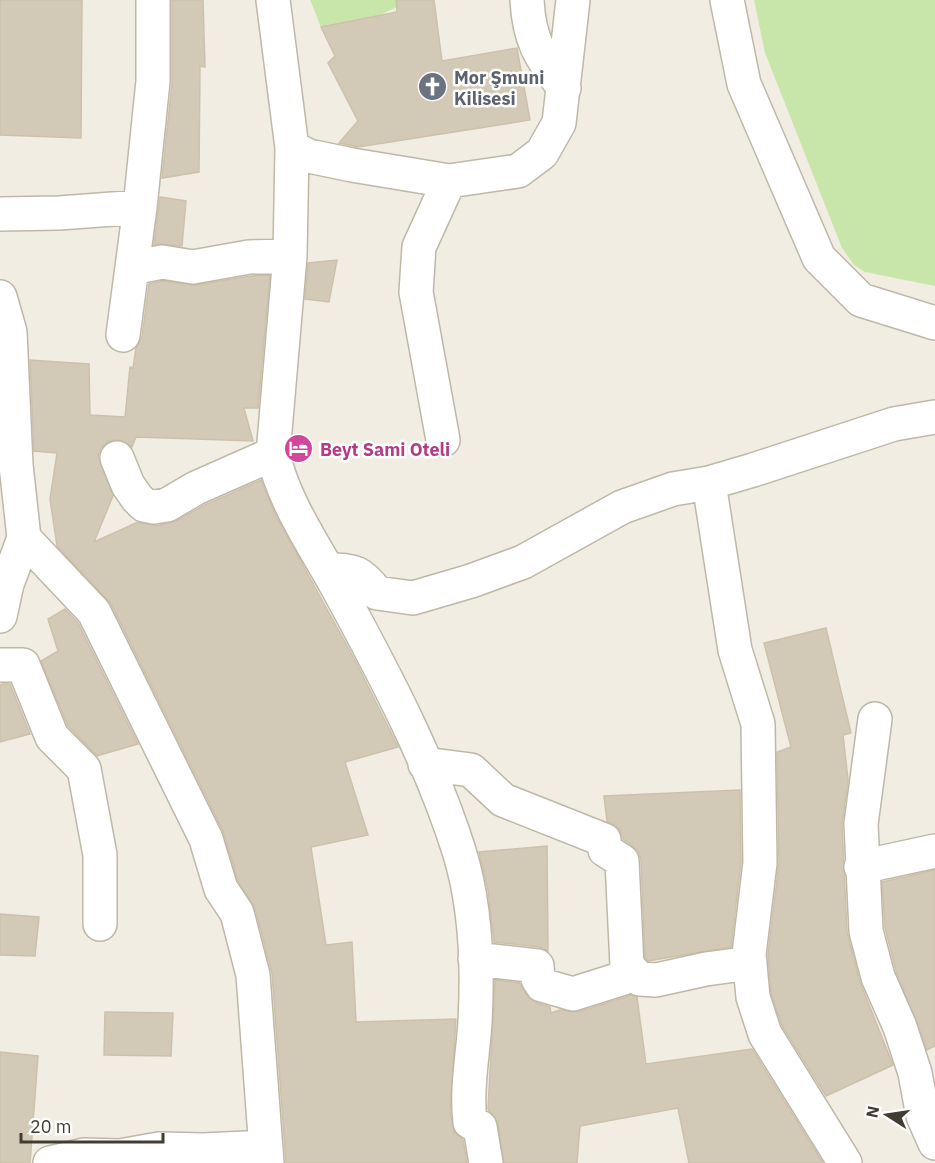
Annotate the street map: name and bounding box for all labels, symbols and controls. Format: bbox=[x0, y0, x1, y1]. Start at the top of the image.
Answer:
place label: Mor Şmuni Kilisesi bbox=[454, 66, 544, 110]
church icon: Mor Şmuni Kilisesi bbox=[417, 71, 449, 103]
hotel icon: Beyt Sami Oteli bbox=[283, 433, 315, 465]
place label: Beyt Sami Oteli bbox=[320, 438, 450, 461]
north arrow bbox=[857, 1085, 917, 1145]
text: N bbox=[861, 1104, 883, 1120]
scale bar bbox=[21, 1106, 164, 1144]
text: 20 m bbox=[30, 1115, 72, 1138]

